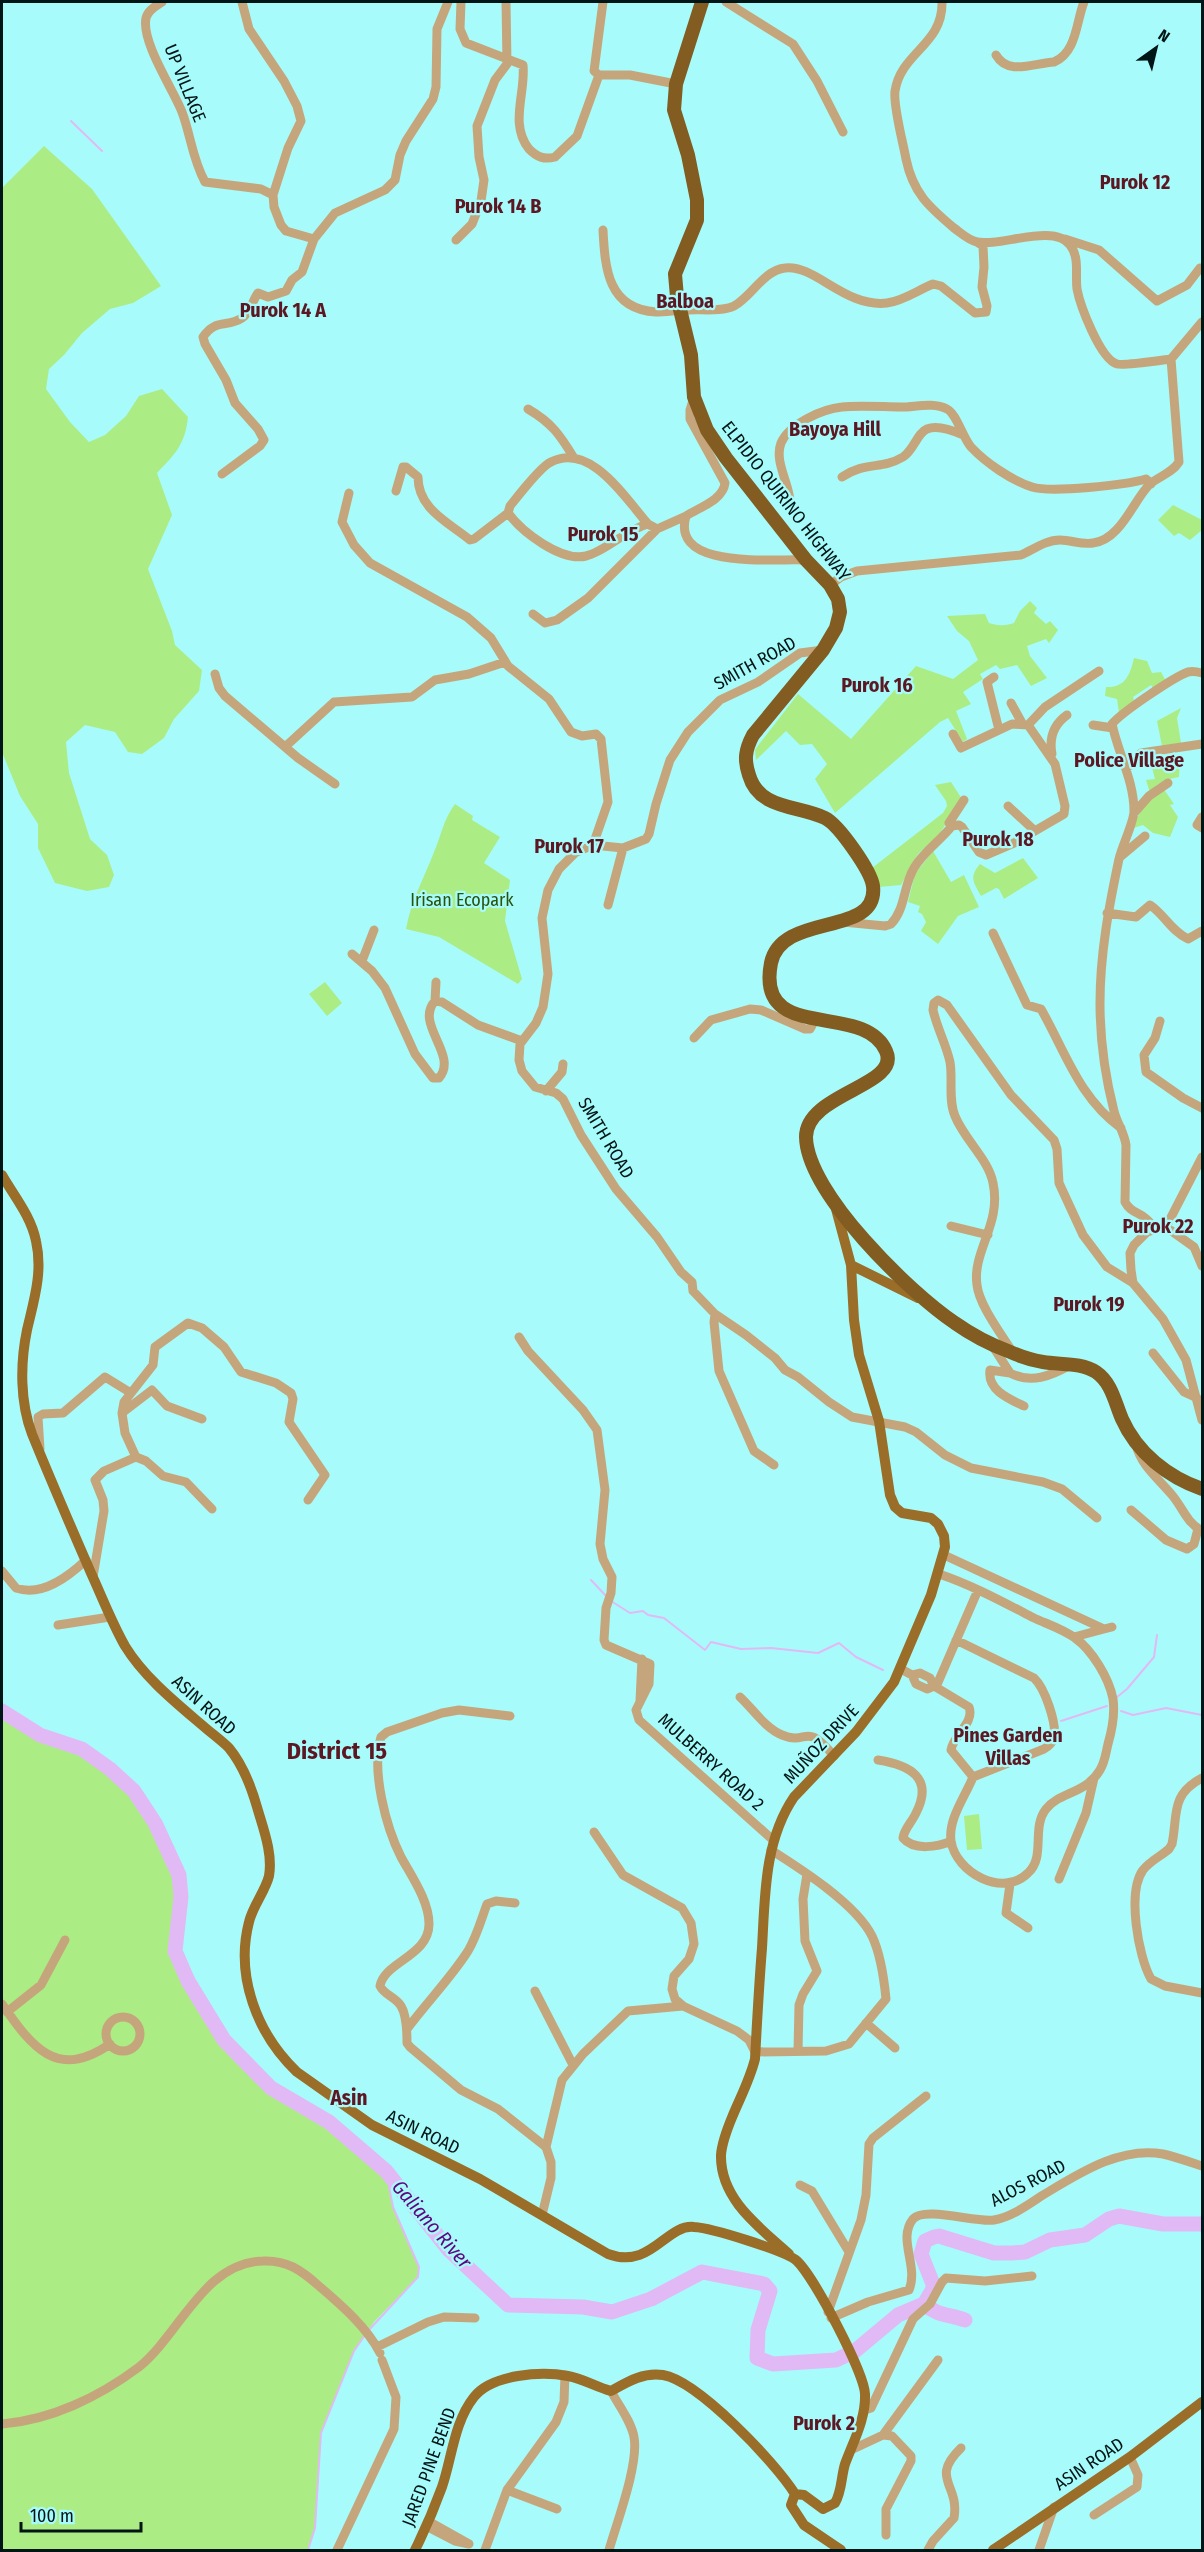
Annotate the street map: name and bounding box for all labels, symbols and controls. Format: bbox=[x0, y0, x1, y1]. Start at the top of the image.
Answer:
north arrow bbox=[1126, 18, 1186, 78]
text: N bbox=[1155, 25, 1173, 47]
street label: UP VILLAGE bbox=[159, 41, 211, 125]
district label: Purok 12 bbox=[1100, 170, 1170, 194]
district label: Purok 14 B bbox=[455, 194, 541, 218]
district label: Balboa bbox=[656, 289, 714, 313]
district label: Purok 14 A bbox=[240, 298, 327, 322]
street label: ELPIDIO QUIRINO HIGHWAY bbox=[717, 417, 855, 585]
district label: Bayoya Hill bbox=[789, 417, 882, 441]
district label: Purok 15 bbox=[568, 522, 639, 546]
street label: SMITH ROAD bbox=[710, 631, 800, 695]
district label: Purok 16 bbox=[841, 673, 913, 697]
district label: Police Village bbox=[1074, 748, 1184, 772]
district label: Purok 18 bbox=[962, 827, 1034, 851]
district label: Purok 17 bbox=[534, 834, 604, 858]
park label: Irisan Ecopark bbox=[410, 889, 514, 911]
street label: SMITH ROAD bbox=[573, 1094, 639, 1182]
district label: Purok 22 bbox=[1122, 1214, 1194, 1238]
district label: Purok 19 bbox=[1053, 1292, 1125, 1316]
street label: ASIN ROAD bbox=[167, 1670, 241, 1740]
street label: MUÑOZ DRIVE bbox=[779, 1700, 863, 1788]
street label: MULBERRY ROAD 2 bbox=[654, 1709, 769, 1815]
district label: Pines Garden Villas bbox=[953, 1723, 1063, 1770]
district label: District 15 bbox=[287, 1737, 387, 1765]
district label: Asin bbox=[329, 2085, 368, 2111]
street label: ASIN ROAD bbox=[383, 2105, 463, 2159]
street label: ALOS ROAD bbox=[987, 2155, 1069, 2211]
water label: Galiano River bbox=[387, 2175, 478, 2274]
street label: JARED PINE BEND bbox=[397, 2405, 461, 2529]
district label: Purok 2 bbox=[793, 2411, 855, 2435]
street label: ASIN ROAD bbox=[1050, 2433, 1128, 2495]
scale bar bbox=[21, 2495, 141, 2533]
text: 100 m bbox=[30, 2505, 74, 2527]

